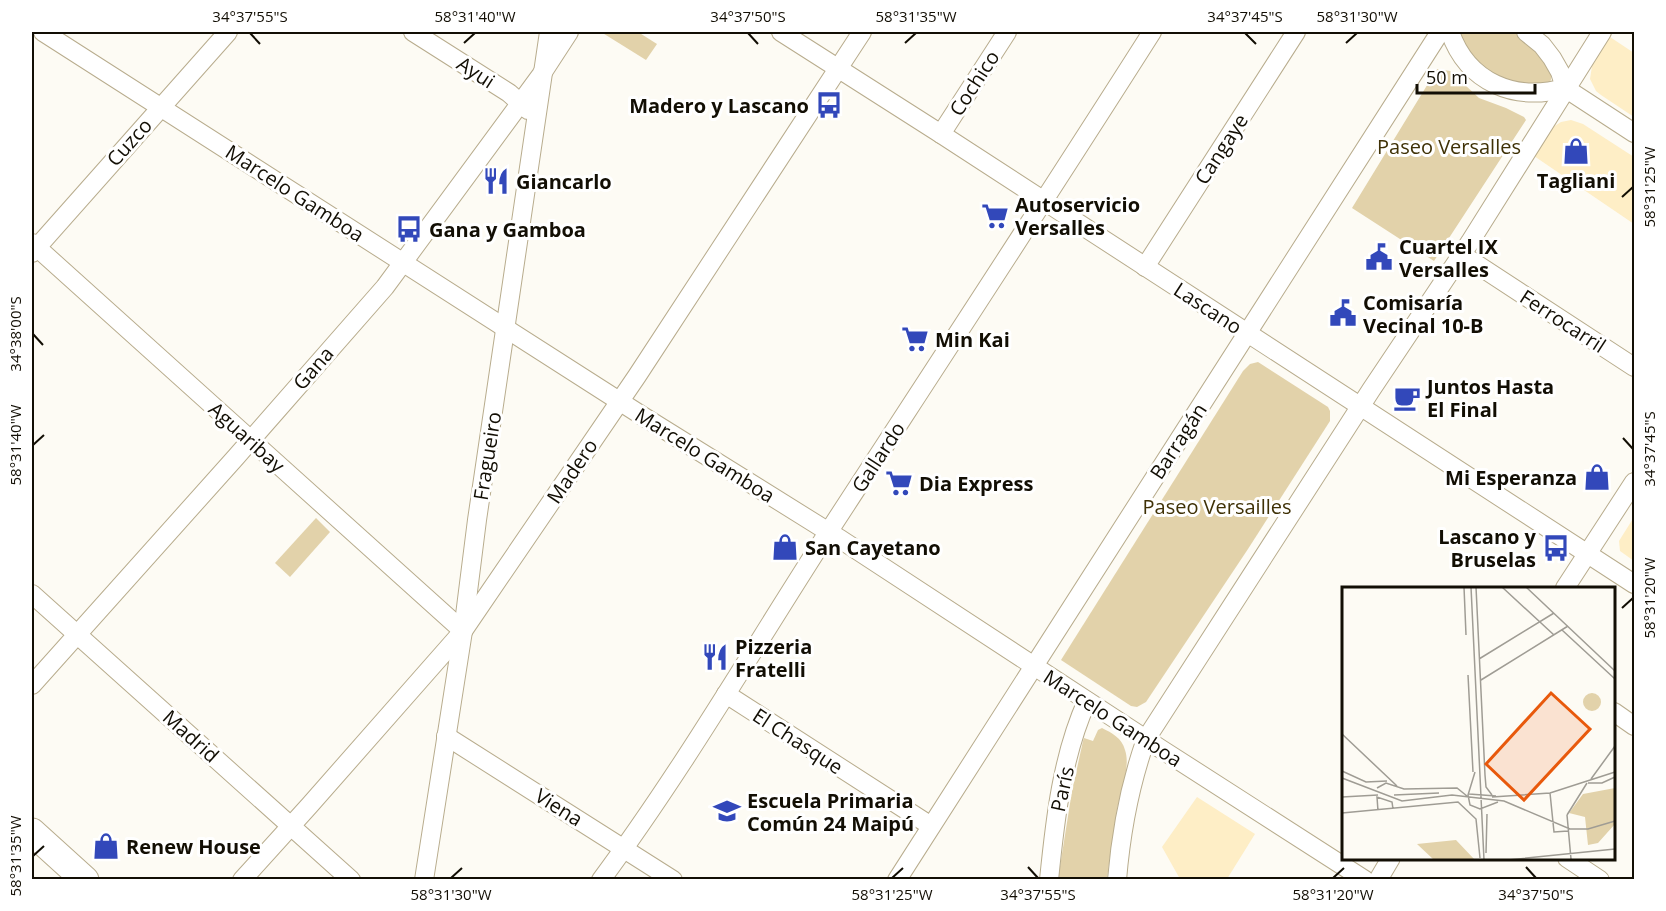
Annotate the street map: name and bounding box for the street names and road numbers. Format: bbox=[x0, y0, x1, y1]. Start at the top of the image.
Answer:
street label: Cochico bbox=[943, 45, 1005, 121]
street label: Ayui bbox=[452, 50, 500, 94]
street label: Cangaye bbox=[1188, 108, 1254, 190]
street label: Cuzco bbox=[100, 112, 158, 172]
street label: Marcelo Gamboa bbox=[221, 138, 369, 248]
street label: Lascano bbox=[1169, 276, 1247, 340]
street label: Ferrocarril bbox=[1515, 283, 1611, 359]
street label: Gana bbox=[287, 341, 339, 395]
street label: Aguaribay bbox=[203, 396, 291, 479]
street label: Barragán bbox=[1143, 398, 1213, 484]
street label: Marcelo Gamboa bbox=[630, 401, 780, 509]
street label: Fragueiro bbox=[467, 410, 507, 502]
street label: Gallardo bbox=[845, 416, 911, 498]
street label: Madero bbox=[540, 433, 604, 509]
street label: Marcelo Gamboa bbox=[1039, 663, 1187, 773]
street label: El Chasque bbox=[748, 702, 848, 780]
street label: Madrid bbox=[157, 704, 225, 768]
street label: París bbox=[1044, 764, 1080, 814]
street label: Viena bbox=[530, 782, 588, 832]

